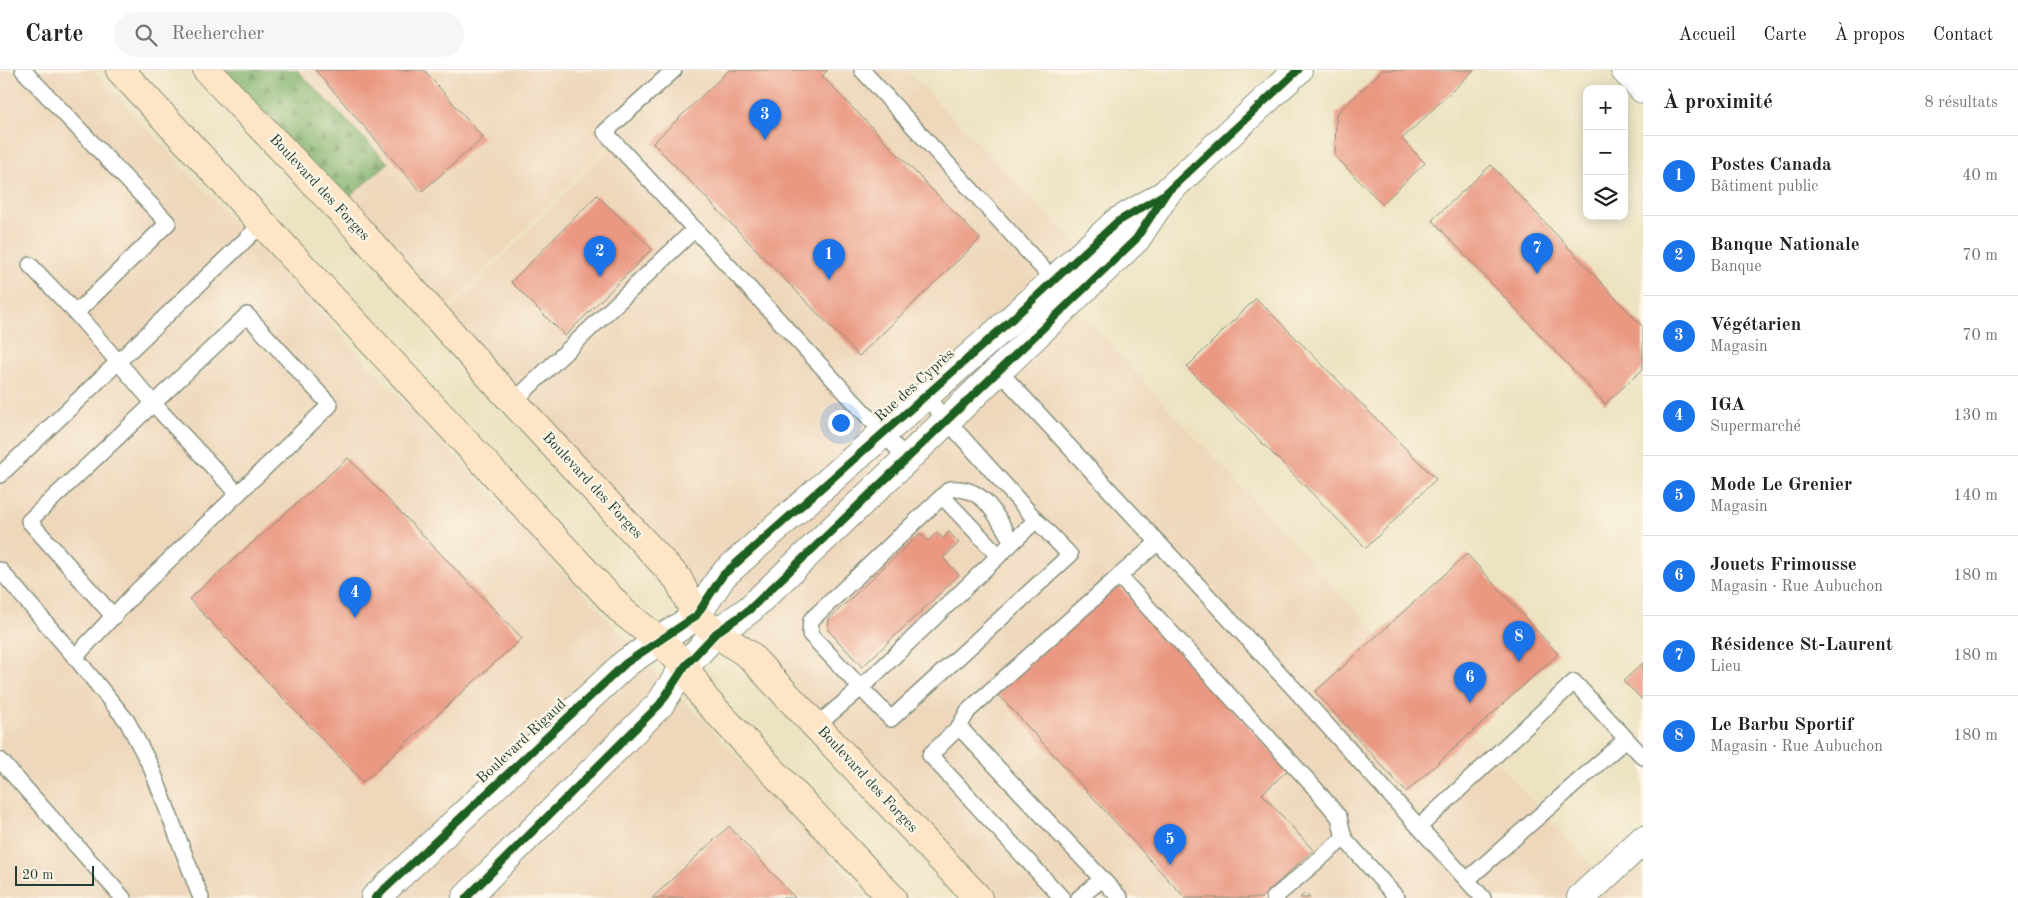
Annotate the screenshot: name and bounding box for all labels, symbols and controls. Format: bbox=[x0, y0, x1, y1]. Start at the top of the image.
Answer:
search box bbox=[114, 12, 464, 57]
icon: search bbox=[132, 21, 160, 49]
text: Carte bbox=[25, 23, 84, 47]
text: Rechercher bbox=[172, 25, 264, 44]
text: Accueil bbox=[1678, 26, 1736, 44]
text: Carte bbox=[1764, 26, 1806, 44]
text: À propos bbox=[1834, 26, 1905, 44]
text: Contact bbox=[1933, 26, 1993, 44]
map controls bbox=[1583, 85, 1628, 220]
button: + bbox=[1583, 85, 1628, 130]
text: À proximité bbox=[1663, 92, 1773, 113]
text: 8 résultats bbox=[1924, 95, 1998, 111]
pin: 3 bbox=[749, 99, 781, 140]
button: − bbox=[1583, 130, 1628, 175]
street label: Boulevard des Forges bbox=[266, 132, 372, 244]
text: Postes Canada bbox=[1710, 156, 1832, 175]
text: 1 bbox=[1674, 168, 1684, 184]
text: 40 m bbox=[1962, 168, 1998, 184]
button: layers bbox=[1583, 175, 1628, 220]
text: Bâtiment public bbox=[1710, 179, 1818, 195]
pin: 7 bbox=[1521, 233, 1553, 274]
pin: 2 bbox=[584, 236, 616, 277]
text: Banque Nationale bbox=[1710, 236, 1860, 255]
pin: 1 bbox=[813, 239, 845, 280]
text: 2 bbox=[1674, 248, 1684, 264]
text: 70 m bbox=[1962, 248, 1998, 264]
text: Banque bbox=[1710, 259, 1762, 275]
text: Végétarien bbox=[1710, 316, 1801, 335]
text: 3 bbox=[1674, 328, 1684, 344]
text: 70 m bbox=[1962, 328, 1998, 344]
text: Magasin bbox=[1710, 339, 1768, 355]
street label: Rue des Cyprès bbox=[873, 347, 957, 425]
text: IGA bbox=[1710, 396, 1745, 415]
text: 4 bbox=[1674, 408, 1684, 424]
text: 130 m bbox=[1953, 408, 1998, 424]
your location bbox=[828, 410, 854, 436]
text: Supermarché bbox=[1710, 419, 1801, 435]
street label: Boulevard des Forges bbox=[539, 430, 645, 542]
text: Mode Le Grenier bbox=[1710, 476, 1852, 495]
text: 5 bbox=[1674, 488, 1684, 504]
text: 140 m bbox=[1953, 488, 1998, 504]
text: Magasin bbox=[1710, 499, 1768, 515]
text: Jouets Frimousse bbox=[1710, 556, 1857, 575]
text: 6 bbox=[1674, 568, 1684, 584]
text: 180 m bbox=[1953, 568, 1998, 584]
pin: 4 bbox=[339, 577, 371, 618]
text: Magasin · Rue Aubuchon bbox=[1710, 579, 1883, 595]
pin: 8 bbox=[1503, 621, 1535, 662]
text: Résidence St-Laurent bbox=[1710, 636, 1893, 655]
text: 7 bbox=[1674, 648, 1684, 664]
text: 180 m bbox=[1953, 648, 1998, 664]
text: Lieu bbox=[1710, 659, 1741, 675]
pin: 6 bbox=[1454, 662, 1486, 703]
street label: Boulevard Rigaud bbox=[474, 697, 570, 787]
text: Le Barbu Sportif bbox=[1710, 716, 1853, 735]
street label: Boulevard des Forges bbox=[814, 724, 920, 836]
text: 8 bbox=[1674, 728, 1684, 744]
text: 180 m bbox=[1953, 728, 1998, 744]
text: Magasin · Rue Aubuchon bbox=[1710, 739, 1883, 755]
pin: 5 bbox=[1154, 824, 1186, 865]
scale bar bbox=[15, 863, 94, 886]
text: 20 m bbox=[22, 868, 53, 882]

